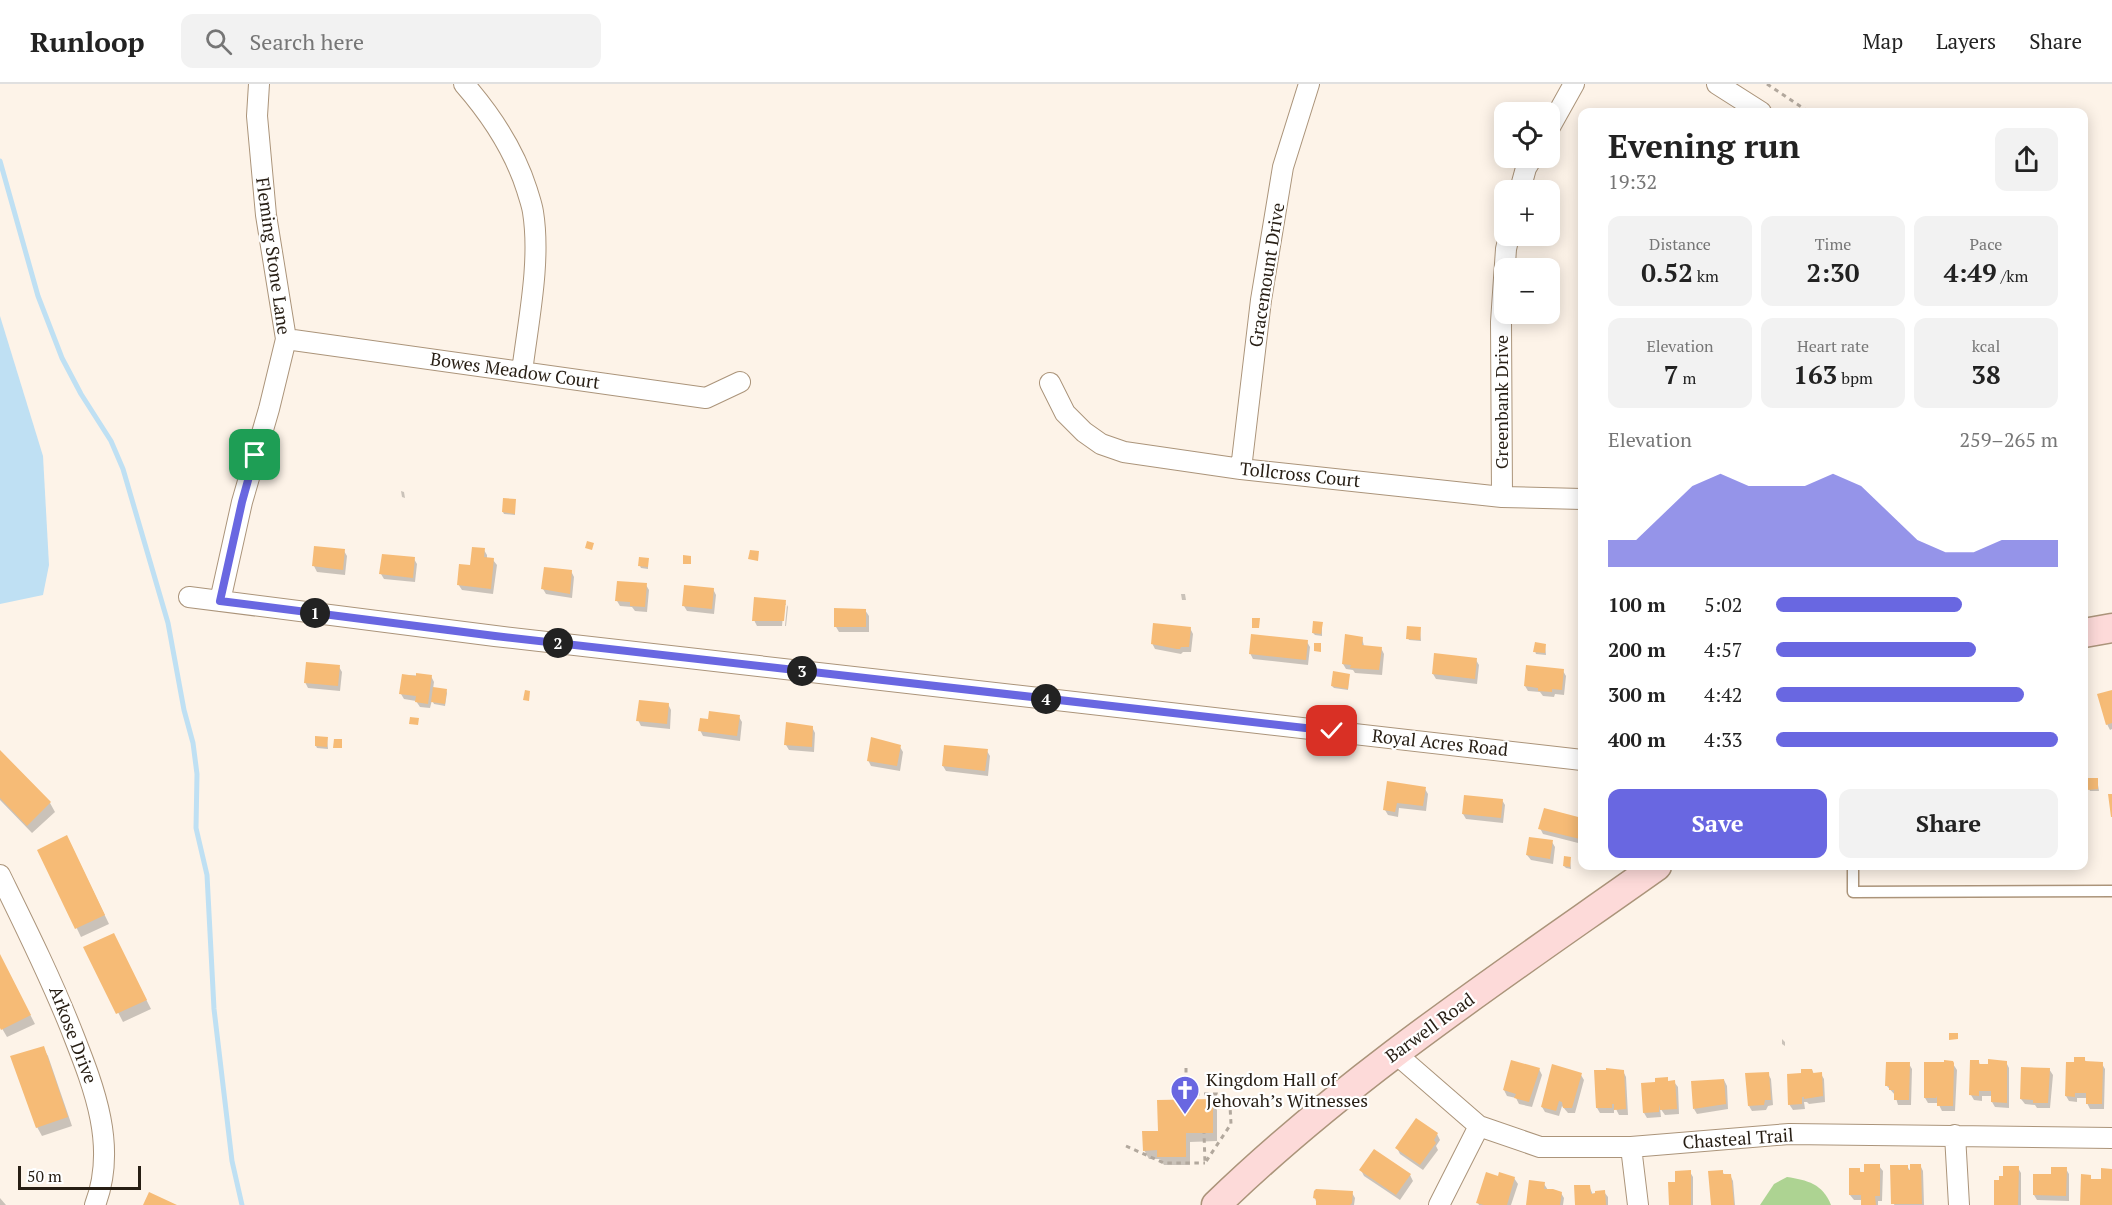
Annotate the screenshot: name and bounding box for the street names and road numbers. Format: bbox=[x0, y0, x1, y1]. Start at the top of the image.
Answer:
street label: Fleming Stone Lane bbox=[251, 176, 297, 336]
street label: Gracemount Drive bbox=[1243, 201, 1289, 349]
street label: Greenbank Drive bbox=[1489, 335, 1513, 469]
street label: Bowes Meadow Court bbox=[429, 346, 602, 394]
street label: Tollcross Court bbox=[1239, 456, 1362, 492]
street label: Royal Acres Road bbox=[1371, 723, 1509, 761]
street label: Arkose Drive bbox=[44, 983, 103, 1087]
street label: Barwell Road bbox=[1380, 987, 1479, 1068]
street label: Chasteal Trail bbox=[1682, 1122, 1794, 1154]

